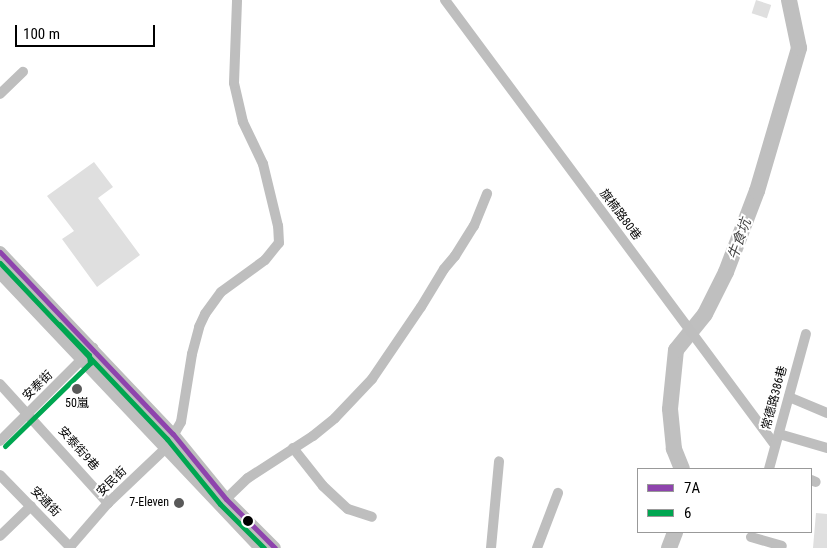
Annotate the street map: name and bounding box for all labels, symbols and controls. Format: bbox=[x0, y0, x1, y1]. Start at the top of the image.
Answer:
scale bar bbox=[18, 15, 158, 47]
text: 100 m bbox=[23, 25, 60, 43]
street label: 旗楠路80巷 bbox=[596, 187, 644, 243]
water label: 牛食坑 bbox=[724, 216, 754, 262]
street label: 常德路386巷 bbox=[760, 364, 790, 432]
street label: 安泰街 bbox=[20, 368, 56, 404]
marker: 50嵐 bbox=[71, 383, 83, 395]
place label: 50嵐 bbox=[65, 397, 89, 411]
street label: 安泰街9巷 bbox=[55, 424, 101, 474]
street label: 安民街 bbox=[94, 464, 130, 500]
legend bbox=[637, 468, 812, 533]
text: 7A bbox=[684, 479, 700, 497]
street label: 安通街 bbox=[27, 484, 63, 520]
place label: 7-Eleven bbox=[129, 496, 169, 510]
marker: 7-Eleven bbox=[173, 497, 185, 509]
text: 6 bbox=[684, 504, 691, 522]
unlabelled marker bbox=[243, 516, 253, 526]

